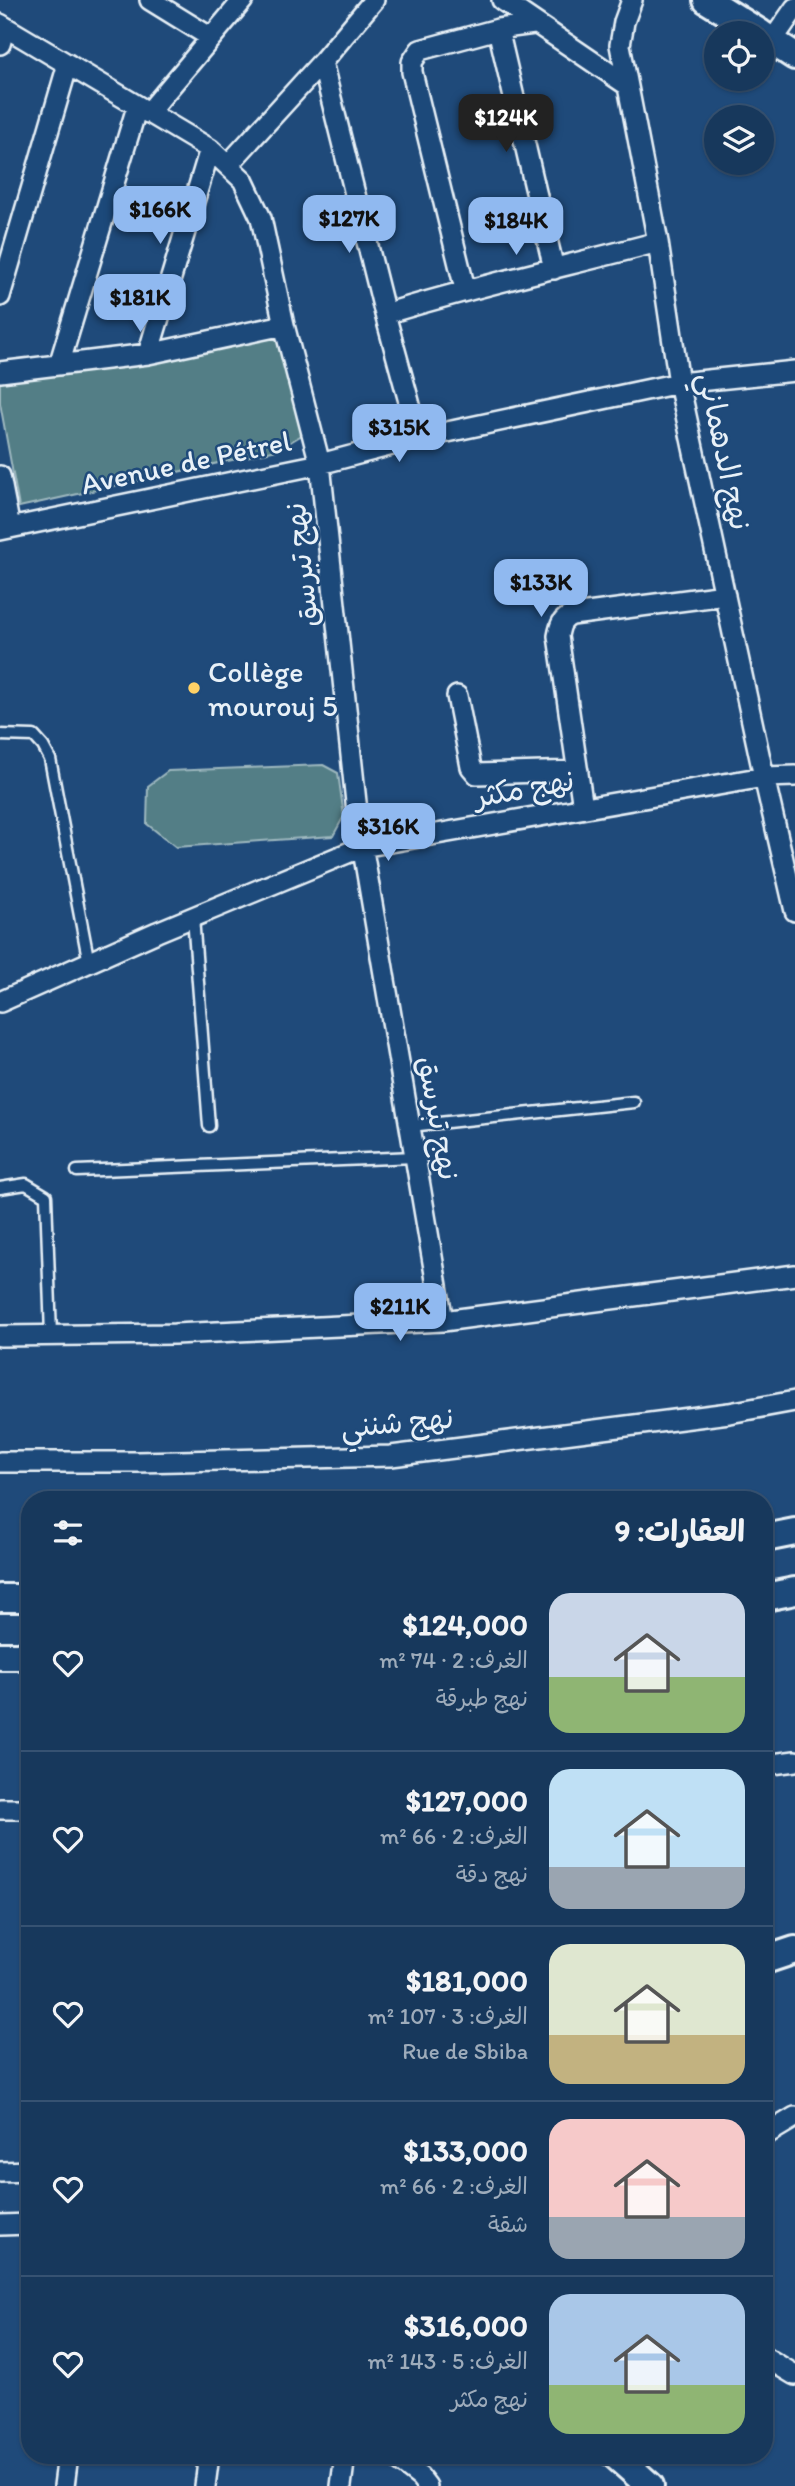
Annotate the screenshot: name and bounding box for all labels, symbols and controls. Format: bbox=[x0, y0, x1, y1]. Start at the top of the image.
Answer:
map controls bbox=[704, 21, 774, 175]
button: locate bbox=[704, 21, 774, 91]
pin: $124K bbox=[457, 94, 555, 154]
text: $124K bbox=[475, 103, 537, 131]
button: layers bbox=[704, 105, 774, 175]
pin: $166K bbox=[111, 187, 209, 246]
text: $166K bbox=[129, 195, 191, 223]
pin: $127K bbox=[300, 196, 398, 255]
pin: $184K bbox=[467, 198, 565, 257]
text: $127K bbox=[319, 204, 379, 232]
text: $184K bbox=[484, 206, 548, 234]
pin: $181K bbox=[91, 274, 189, 334]
text: $181K bbox=[110, 283, 170, 311]
street label: نهج الدهماني bbox=[682, 369, 760, 535]
pin: $315K bbox=[350, 405, 448, 464]
text: $315K bbox=[368, 413, 430, 441]
street label: Avenue de Pétrel bbox=[78, 422, 295, 502]
street label: نهج تبرسق bbox=[276, 500, 328, 629]
pin: $133K bbox=[492, 560, 590, 619]
text: $133K bbox=[510, 568, 572, 596]
place label: Collège mourouj 5 bbox=[208, 653, 338, 724]
marker: Collège mourouj 5 bbox=[186, 680, 202, 696]
street label: نهج مكثر bbox=[468, 761, 577, 817]
pin: $316K bbox=[339, 804, 437, 863]
text: $316K bbox=[357, 812, 419, 840]
street label: نهج تبرسق bbox=[408, 1053, 468, 1183]
pin: $211K bbox=[351, 1284, 449, 1343]
text: $211K bbox=[370, 1292, 430, 1320]
street label: نهج شنني bbox=[339, 1399, 456, 1453]
text: العقارات: 9 bbox=[615, 1512, 745, 1549]
icon: filters bbox=[49, 1514, 87, 1552]
text: $124,000 bbox=[403, 1606, 528, 1643]
icon: home bbox=[605, 1621, 689, 1705]
icon: heart bbox=[49, 1644, 87, 1682]
text: الغرف: 2 · 74 m² bbox=[379, 1646, 528, 1674]
text: نهج طبرقة bbox=[436, 1684, 528, 1712]
text: $127,000 bbox=[406, 1782, 528, 1819]
icon: home bbox=[605, 1797, 689, 1881]
icon: heart bbox=[49, 1820, 87, 1858]
text: الغرف: 2 · 66 m² bbox=[380, 1822, 528, 1850]
text: نهج دقة bbox=[456, 1860, 528, 1888]
text: $181,000 bbox=[406, 1962, 528, 1999]
icon: home bbox=[605, 1972, 689, 2056]
icon: heart bbox=[49, 1995, 87, 2033]
text: الغرف: 3 · 107 m² bbox=[368, 2002, 528, 2030]
text: Rue de Sbiba bbox=[402, 2037, 528, 2065]
text: $133,000 bbox=[404, 2132, 528, 2169]
icon: home bbox=[605, 2147, 689, 2231]
icon: heart bbox=[49, 2170, 87, 2208]
text: الغرف: 2 · 66 m² bbox=[380, 2172, 528, 2200]
text: شقة bbox=[488, 2210, 528, 2238]
text: $316,000 bbox=[404, 2307, 528, 2344]
icon: home bbox=[605, 2322, 689, 2406]
icon: heart bbox=[49, 2345, 87, 2383]
text: الغرف: 5 · 143 m² bbox=[367, 2347, 528, 2375]
text: نهج مكثر bbox=[450, 2385, 528, 2413]

